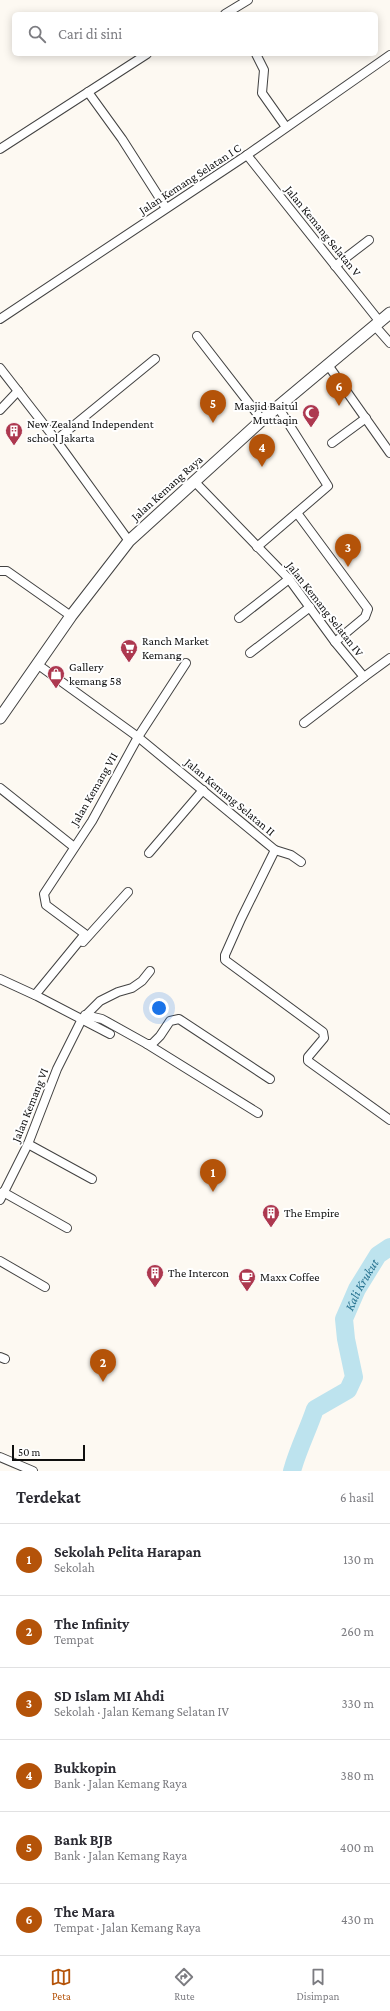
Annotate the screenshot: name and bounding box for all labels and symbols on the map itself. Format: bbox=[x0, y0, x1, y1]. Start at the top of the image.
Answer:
street label: Jalan Kemang Selatan I C bbox=[135, 141, 244, 218]
street label: Jalan Kemang Selatan V bbox=[281, 182, 364, 279]
pin: 6 bbox=[326, 373, 352, 406]
pin: 5 bbox=[200, 390, 226, 423]
place label: Masjid Baitul Muttaqin bbox=[234, 399, 299, 427]
mosque icon: Masjid Baitul Muttaqin bbox=[301, 403, 321, 428]
place label: New Zealand Independent school Jakarta bbox=[27, 417, 155, 445]
building icon: New Zealand Independent school Jakarta bbox=[4, 421, 24, 446]
pin: 4 bbox=[249, 434, 275, 467]
street label: Jalan Kemang Raya bbox=[128, 452, 206, 524]
pin: 3 bbox=[335, 534, 361, 567]
street label: Jalan Kemang Selatan IV bbox=[283, 558, 366, 659]
place label: Ranch Market Kemang bbox=[142, 634, 210, 662]
supermarket icon: Ranch Market Kemang bbox=[119, 638, 139, 663]
place label: Gallery kemang 58 bbox=[69, 660, 122, 688]
shop icon: Gallery kemang 58 bbox=[46, 664, 66, 689]
street label: Jalan Kemang VII bbox=[67, 750, 121, 829]
street label: Jalan Kemang Selatan II bbox=[181, 755, 278, 839]
your location bbox=[149, 998, 169, 1018]
street label: Jalan Kemang VI bbox=[8, 1066, 51, 1145]
pin: 1 bbox=[200, 1159, 226, 1192]
building icon: The Empire bbox=[261, 1203, 281, 1228]
place label: The Empire bbox=[284, 1206, 339, 1220]
water label: Kali Krukut bbox=[342, 1256, 382, 1313]
building icon: The Intercon bbox=[145, 1263, 165, 1288]
place label: The Intercon bbox=[168, 1266, 230, 1280]
cafe icon: Maxx Coffee bbox=[237, 1267, 257, 1292]
place label: Maxx Coffee bbox=[260, 1270, 320, 1284]
pin: 2 bbox=[90, 1349, 116, 1382]
scale bar bbox=[12, 1443, 85, 1462]

